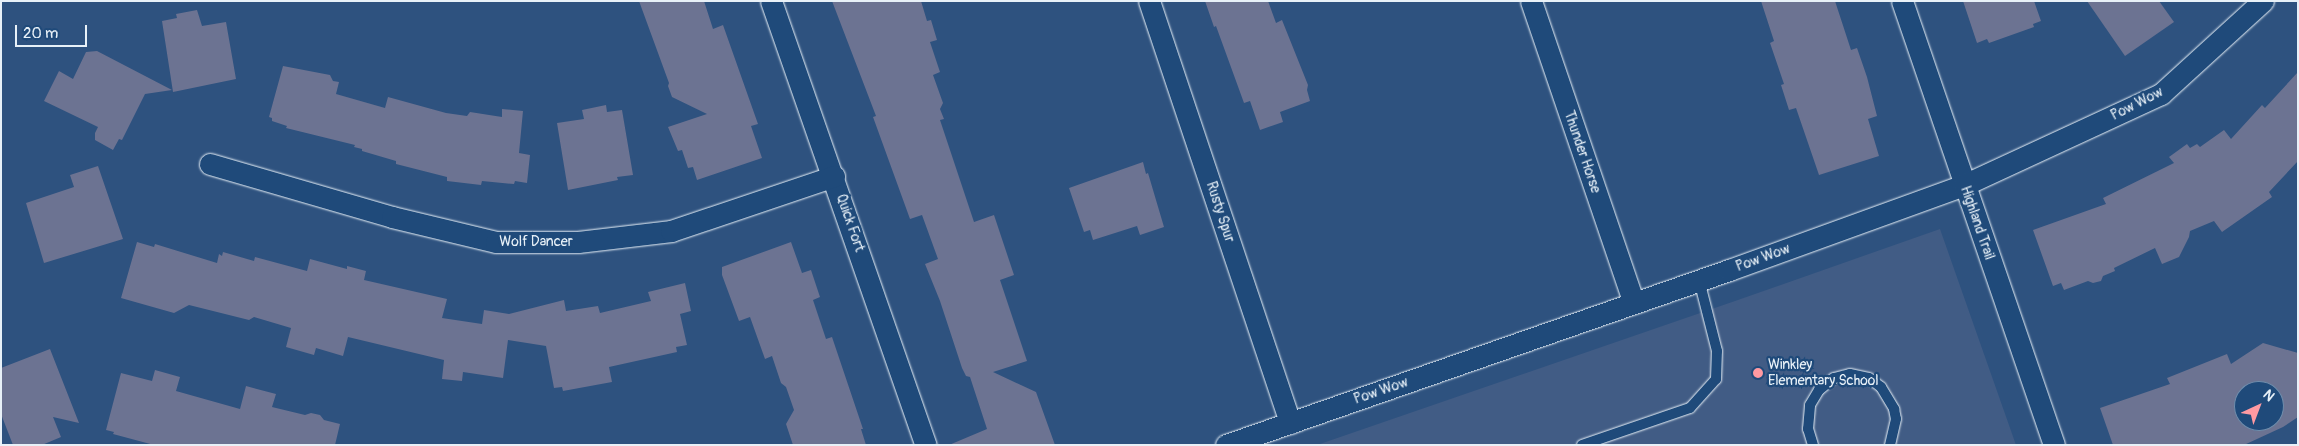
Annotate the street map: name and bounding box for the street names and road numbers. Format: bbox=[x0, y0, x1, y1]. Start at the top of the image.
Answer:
street label: Pow Wow bbox=[2108, 84, 2166, 124]
street label: Thunder Horse bbox=[1560, 109, 1604, 195]
street label: Rusty Spur bbox=[1202, 180, 1238, 244]
street label: Highland Trail bbox=[1957, 184, 1997, 262]
street label: Quick Fort bbox=[832, 192, 868, 254]
street label: Wolf Dancer bbox=[499, 234, 573, 250]
street label: Pow Wow bbox=[1734, 240, 1792, 276]
street label: Pow Wow bbox=[1352, 374, 1410, 408]

